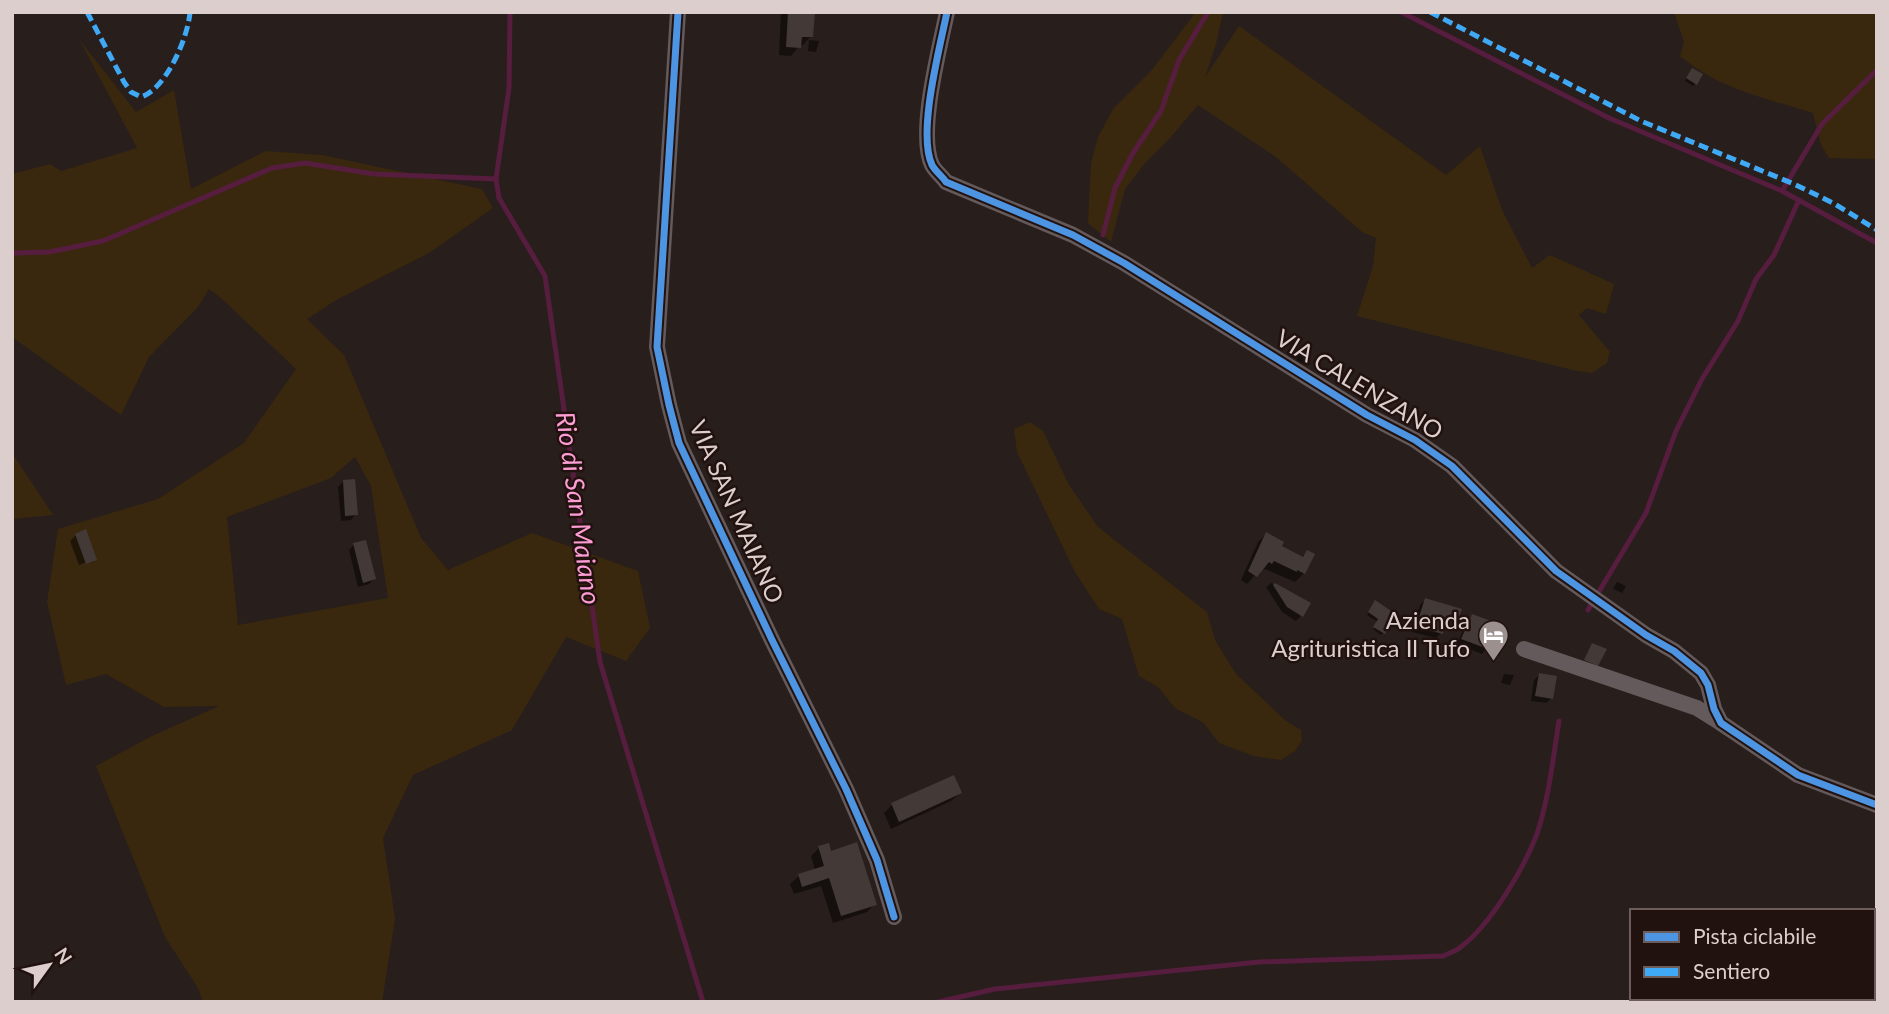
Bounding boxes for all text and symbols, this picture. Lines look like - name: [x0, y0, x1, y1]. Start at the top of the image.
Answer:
- street label: VIA CALENZANO: [1271, 322, 1448, 445]
- water label: Rio di San Maiano: [550, 409, 608, 606]
- street label: VIA SAN MAIANO: [684, 415, 791, 607]
- place label: Azienda Agrituristica Il Tufo: [1271, 605, 1470, 662]
- hotel icon: Azienda Agrituristica Il Tufo: [1476, 618, 1510, 662]
- legend: [1630, 909, 1875, 1000]
- text: Pista ciclabile: [1693, 923, 1816, 948]
- north arrow: [14, 930, 84, 1000]
- text: N: [50, 943, 77, 968]
- text: Sentiero: [1693, 958, 1770, 983]

